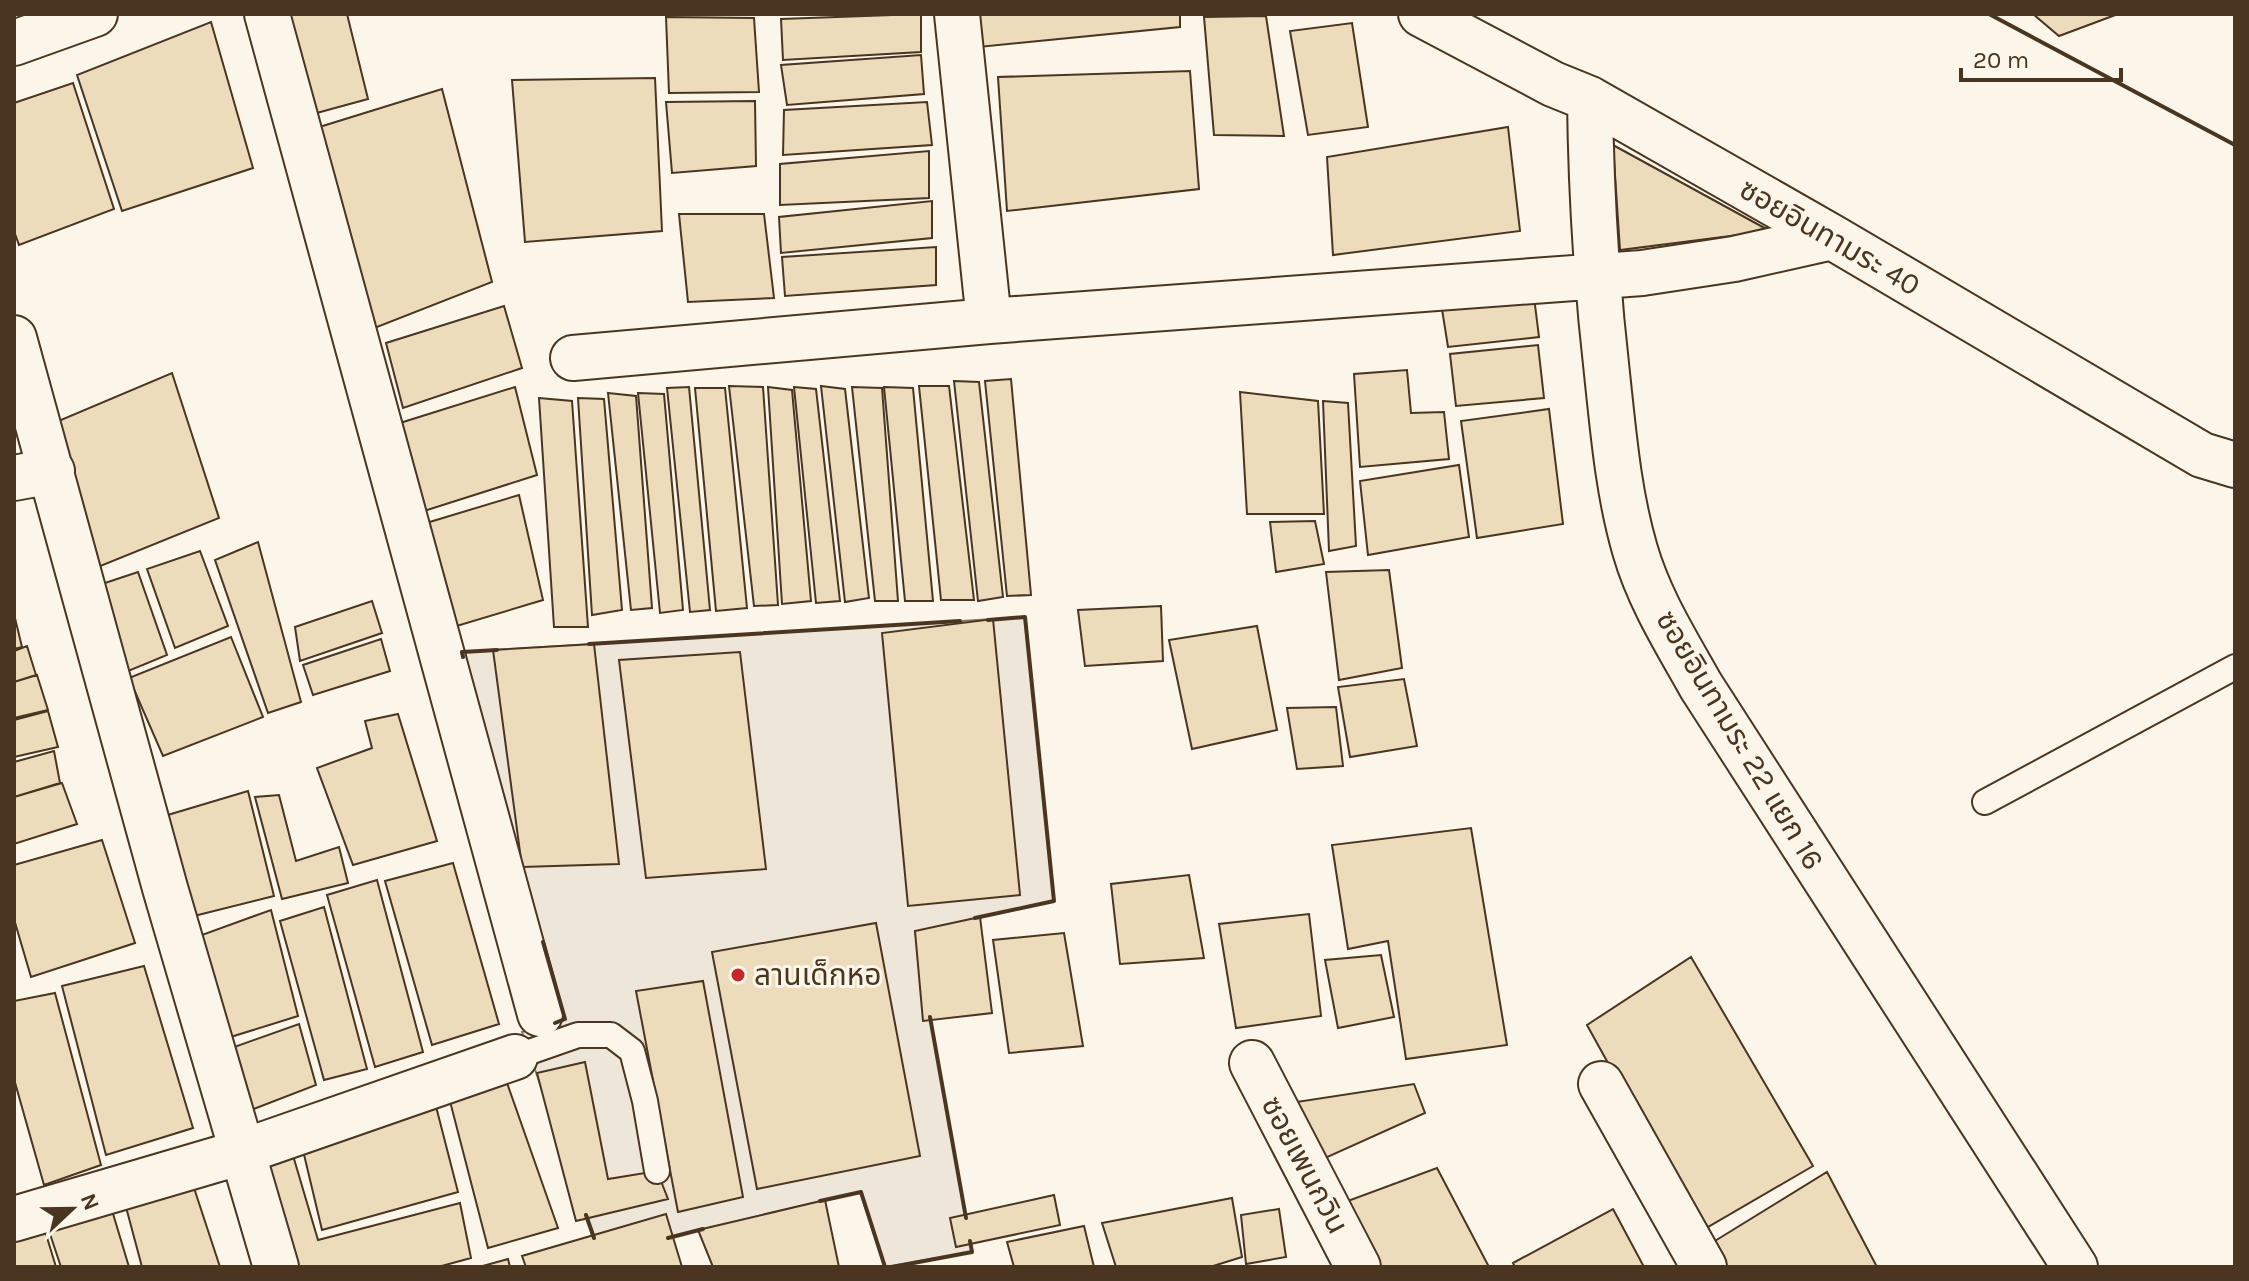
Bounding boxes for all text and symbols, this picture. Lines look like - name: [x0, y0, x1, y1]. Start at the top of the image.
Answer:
- scale bar: [1961, 32, 2121, 82]
- text: 20 m: [1973, 46, 2029, 74]
- street label: ซอยอินทามระ 40: [1733, 171, 1927, 303]
- street label: ซอยอินทามระ 22 แยก 16: [1648, 604, 1832, 876]
- place label: ลานเด็กหอ: [754, 957, 882, 993]
- marker: ลานเด็กหอ: [729, 966, 747, 984]
- street label: ซอยเพนกวิน: [1254, 1090, 1356, 1240]
- north arrow: [32, 1169, 112, 1249]
- text: N: [75, 1190, 105, 1214]

